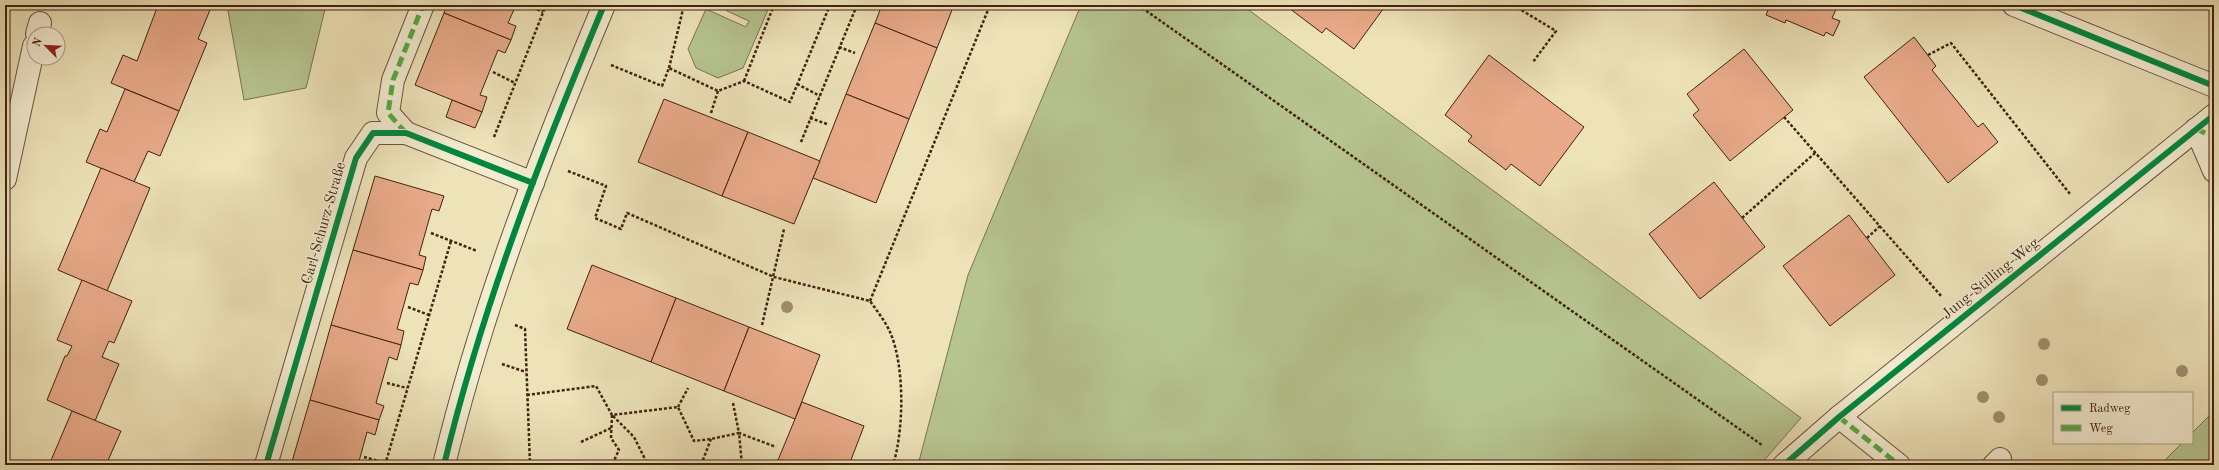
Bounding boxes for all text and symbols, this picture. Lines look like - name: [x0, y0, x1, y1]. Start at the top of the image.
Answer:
- north arrow: [26, 26, 66, 66]
- text: N: [32, 36, 45, 49]
- street label: Carl-Schurz-Straße: [300, 160, 349, 286]
- street label: Jung-Stilling-Weg: [1940, 236, 2042, 323]
- legend: [2053, 392, 2193, 444]
- text: Radweg: [2089, 403, 2131, 415]
- text: Weg: [2089, 423, 2113, 435]

